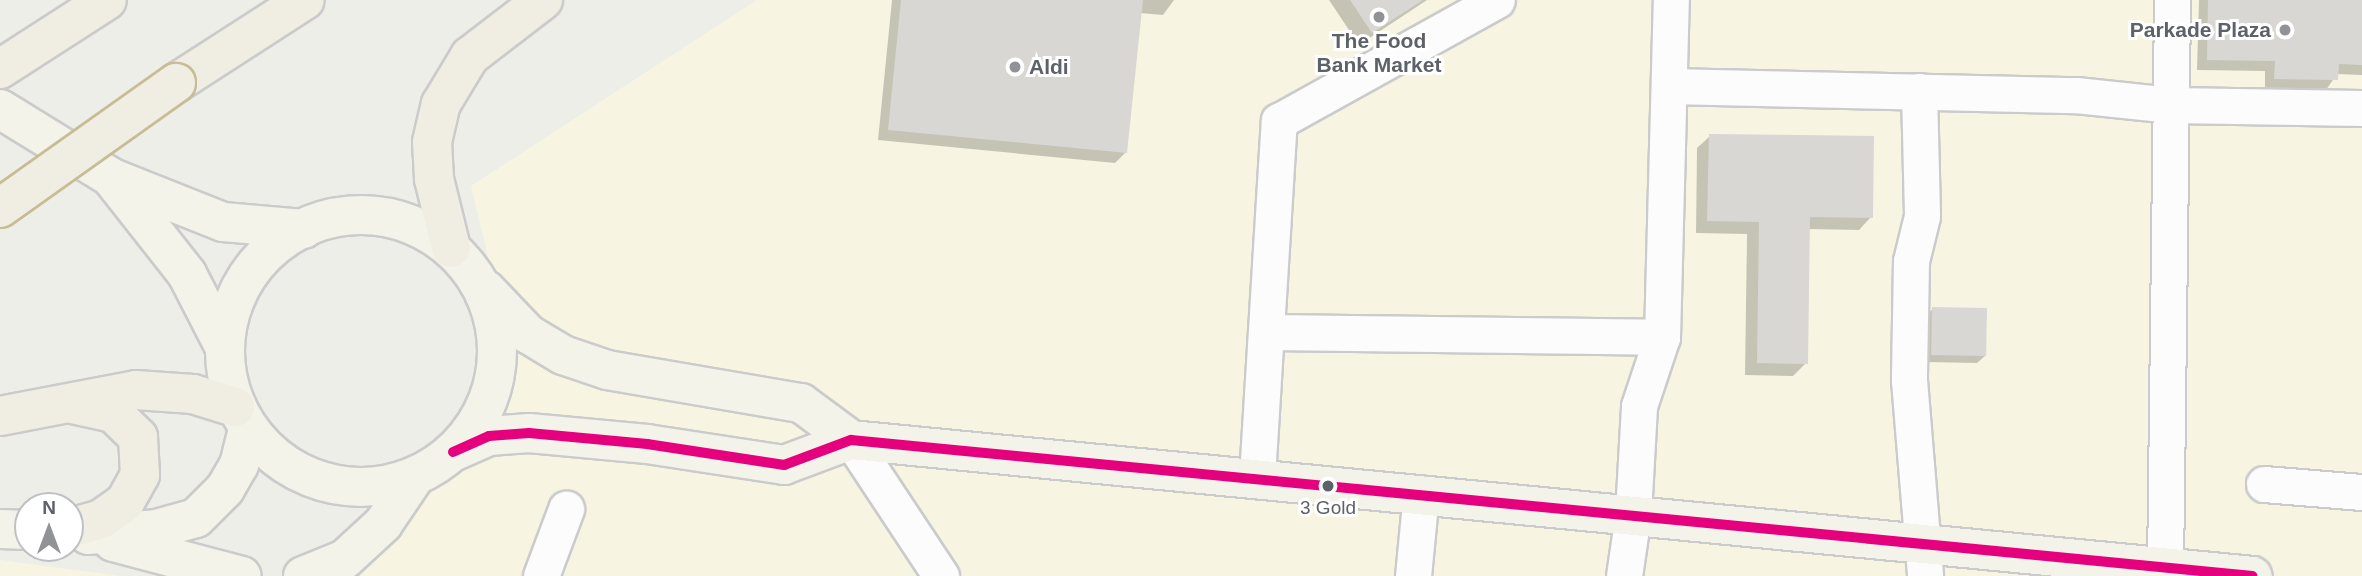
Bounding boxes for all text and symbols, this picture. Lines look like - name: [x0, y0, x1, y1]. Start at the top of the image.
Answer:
- marker: The Food Bank Market: [1371, 9, 1387, 25]
- place label: Parkade Plaza: [2130, 17, 2271, 43]
- marker: Parkade Plaza: [2277, 22, 2293, 38]
- place label: The Food Bank Market: [1317, 28, 1441, 78]
- place label: Aldi: [1029, 54, 1069, 80]
- marker: Aldi: [1007, 59, 1023, 75]
- marker: 3 Gold: [1321, 479, 1335, 493]
- north arrow: [14, 492, 84, 562]
- text: N: [42, 497, 56, 518]
- place label: 3 Gold: [1300, 497, 1356, 519]

